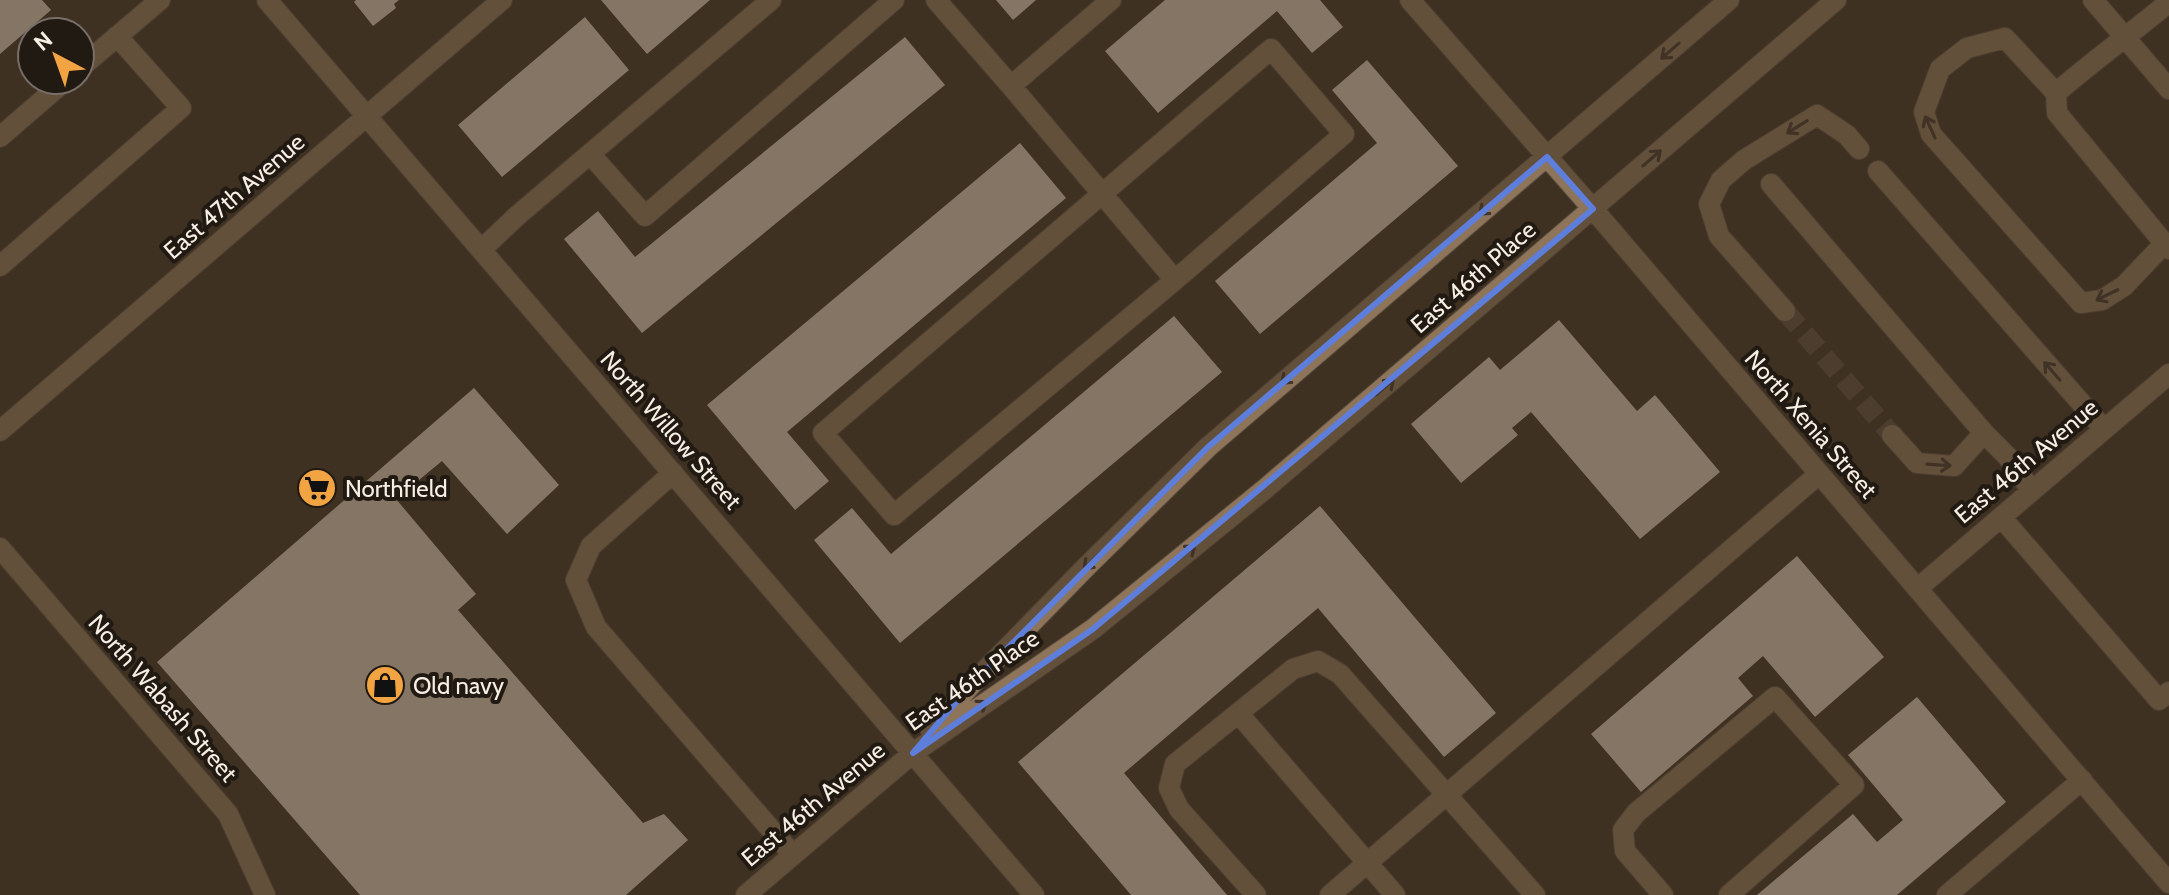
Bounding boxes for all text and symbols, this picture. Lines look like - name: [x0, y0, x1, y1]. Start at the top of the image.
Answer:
- north arrow: [16, 16, 96, 96]
- text: N: [28, 26, 58, 57]
- one-way arrow: [1660, 42, 1681, 60]
- one-way arrow: [1922, 116, 1937, 140]
- one-way arrow: [1786, 119, 1809, 135]
- street label: East 47th Avenue: [158, 127, 310, 265]
- one-way arrow: [1641, 150, 1662, 168]
- one-way arrow: [1478, 198, 1498, 216]
- street label: East 46th Place: [1405, 215, 1541, 339]
- one-way arrow: [2096, 288, 2119, 303]
- street label: North Xenia Street: [1739, 344, 1883, 504]
- street label: North Willow Street: [594, 345, 748, 515]
- one-way arrow: [2043, 362, 2061, 382]
- one-way arrow: [1281, 367, 1301, 385]
- one-way arrow: [1375, 378, 1395, 396]
- street label: East 46th Avenue: [1948, 393, 2104, 529]
- one-way arrow: [1925, 458, 1952, 473]
- supermarket icon: Northfield: [296, 467, 338, 509]
- place label: Northfield: [345, 474, 448, 503]
- one-way arrow: [1175, 545, 1196, 562]
- one-way arrow: [1083, 551, 1102, 570]
- street label: North Wabash Street: [83, 608, 243, 788]
- street label: East 46th Place: [900, 623, 1044, 737]
- shop icon: Old navy: [364, 664, 406, 706]
- place label: Old navy: [413, 671, 504, 700]
- one-way arrow: [966, 700, 988, 716]
- street label: East 46th Avenue: [735, 736, 891, 872]

